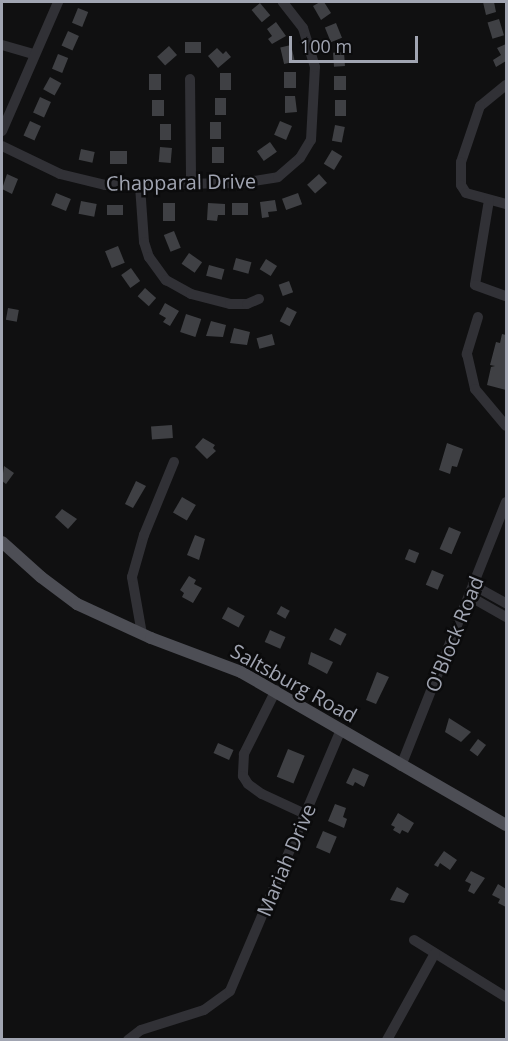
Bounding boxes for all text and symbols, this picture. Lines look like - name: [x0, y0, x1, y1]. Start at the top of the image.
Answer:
- scale bar: [292, 24, 421, 62]
- text: 100 m: [300, 34, 352, 58]
- street label: Chapparal Drive: [106, 169, 256, 195]
- street label: O'Block Road: [420, 573, 488, 695]
- street label: Saltsburg Road: [227, 639, 361, 727]
- street label: Mariah Drive: [252, 800, 320, 920]

